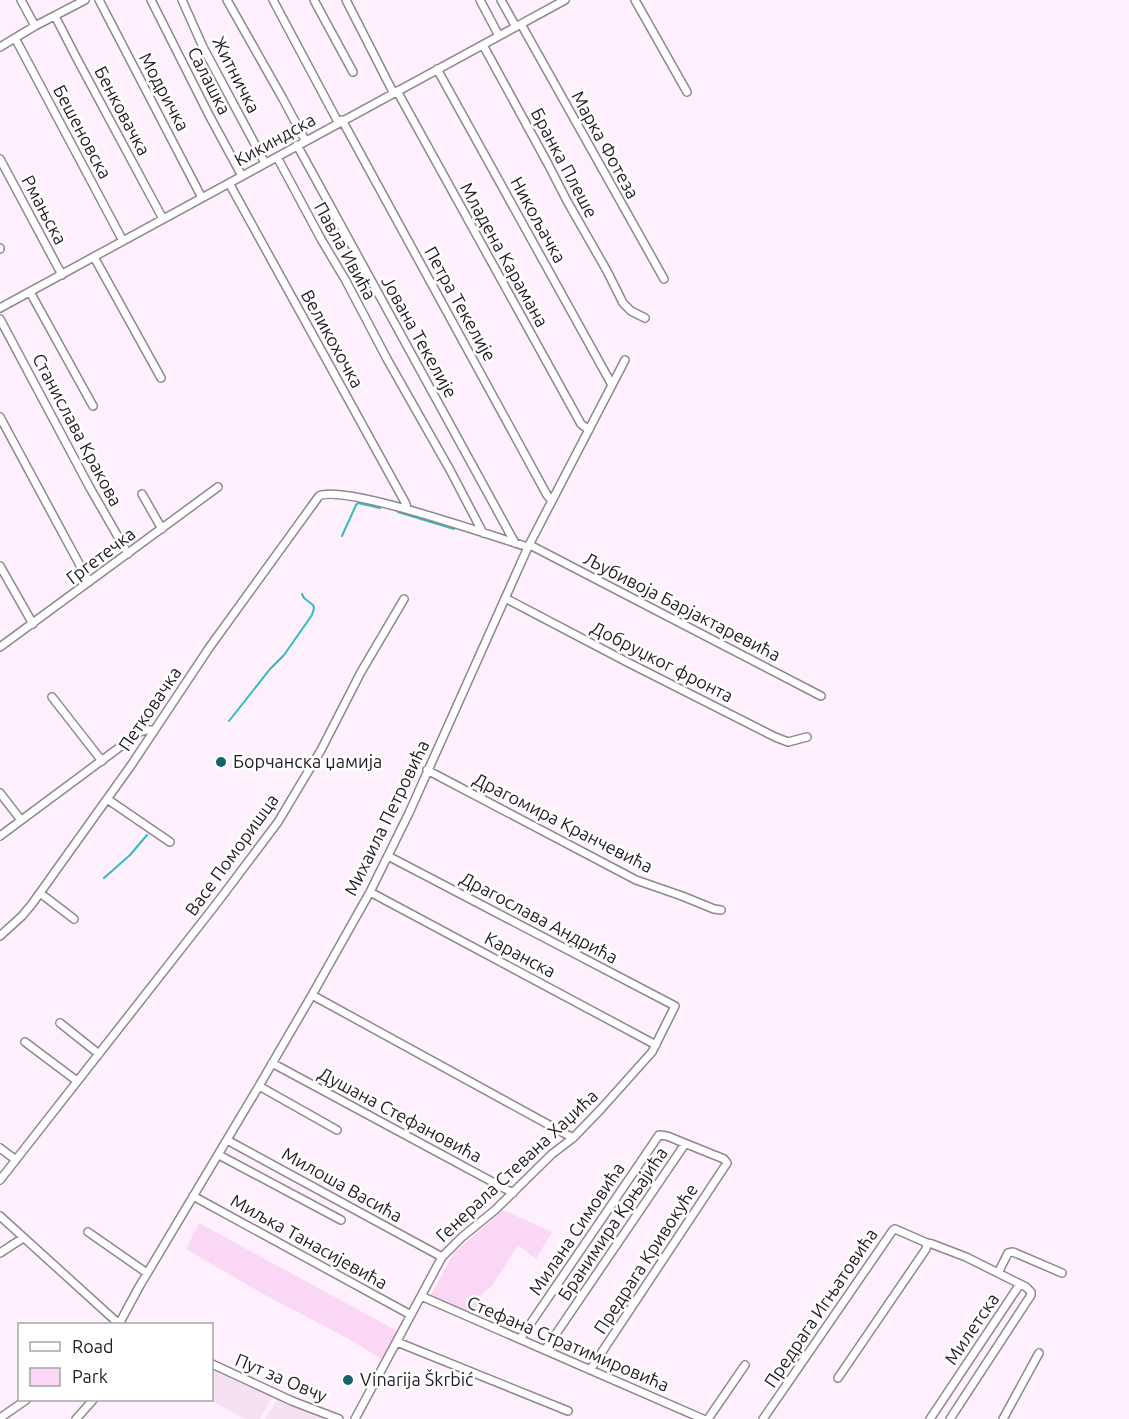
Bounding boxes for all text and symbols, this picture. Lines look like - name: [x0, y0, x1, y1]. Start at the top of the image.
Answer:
- street label: Житничка: [209, 33, 265, 116]
- street label: Салашка: [184, 43, 235, 118]
- street label: Модричка: [136, 49, 194, 134]
- street label: Бенковачка: [91, 63, 155, 159]
- street label: Бешеновска: [50, 81, 116, 182]
- street label: Марка Фотеза: [568, 87, 644, 202]
- street label: Бранка Плеше: [528, 104, 602, 221]
- street label: Кикиндска: [231, 109, 318, 170]
- street label: Рмањска: [18, 172, 71, 247]
- street label: Никољачка: [507, 173, 571, 266]
- street label: Младена Карамана: [457, 179, 553, 330]
- street label: Павла Ивића: [311, 198, 381, 303]
- street label: Петра Текелије: [421, 243, 501, 364]
- street label: Јована Текелије: [378, 272, 462, 401]
- street label: Великохочка: [298, 286, 368, 391]
- street label: Станислава Кракова: [29, 350, 127, 509]
- street label: Гргетечка: [62, 523, 139, 588]
- street label: Љубивоја Барјактаревића: [581, 548, 784, 665]
- street label: Добруџког фронта: [588, 617, 737, 706]
- street label: Петковачка: [114, 663, 185, 754]
- street label: Михаила Петровића: [340, 736, 433, 899]
- place label: Борчанска џамија: [233, 751, 382, 771]
- marker: Борчанска џамија: [214, 755, 228, 769]
- street label: Драгомира Кранчевића: [470, 768, 656, 876]
- street label: Васе Поморишца: [180, 790, 282, 919]
- street label: Драгослава Андрића: [457, 867, 622, 967]
- street label: Каранска: [482, 927, 559, 981]
- street label: Душана Стефановића: [315, 1063, 486, 1166]
- street label: Генерала Стевана Хаџића: [431, 1085, 601, 1245]
- street label: Милоша Васића: [279, 1143, 406, 1225]
- street label: Бранимира Крњајића: [553, 1143, 671, 1304]
- street label: Милана Симовића: [524, 1158, 628, 1298]
- street label: Предрага Кривокуће: [589, 1180, 701, 1337]
- street label: Миљка Танасијевића: [228, 1190, 391, 1293]
- street label: Предрага Игњатовића: [760, 1224, 881, 1391]
- street label: Милетска: [940, 1289, 1002, 1368]
- street label: Стефана Стратимировића: [464, 1291, 672, 1395]
- legend: [18, 1323, 213, 1401]
- text: Road: [72, 1336, 114, 1356]
- street label: Пут за Овчу: [233, 1349, 331, 1405]
- text: Park: [72, 1366, 108, 1386]
- place label: Vinarija Škrbić: [360, 1368, 473, 1389]
- marker: Vinarija Škrbić: [341, 1373, 355, 1387]

